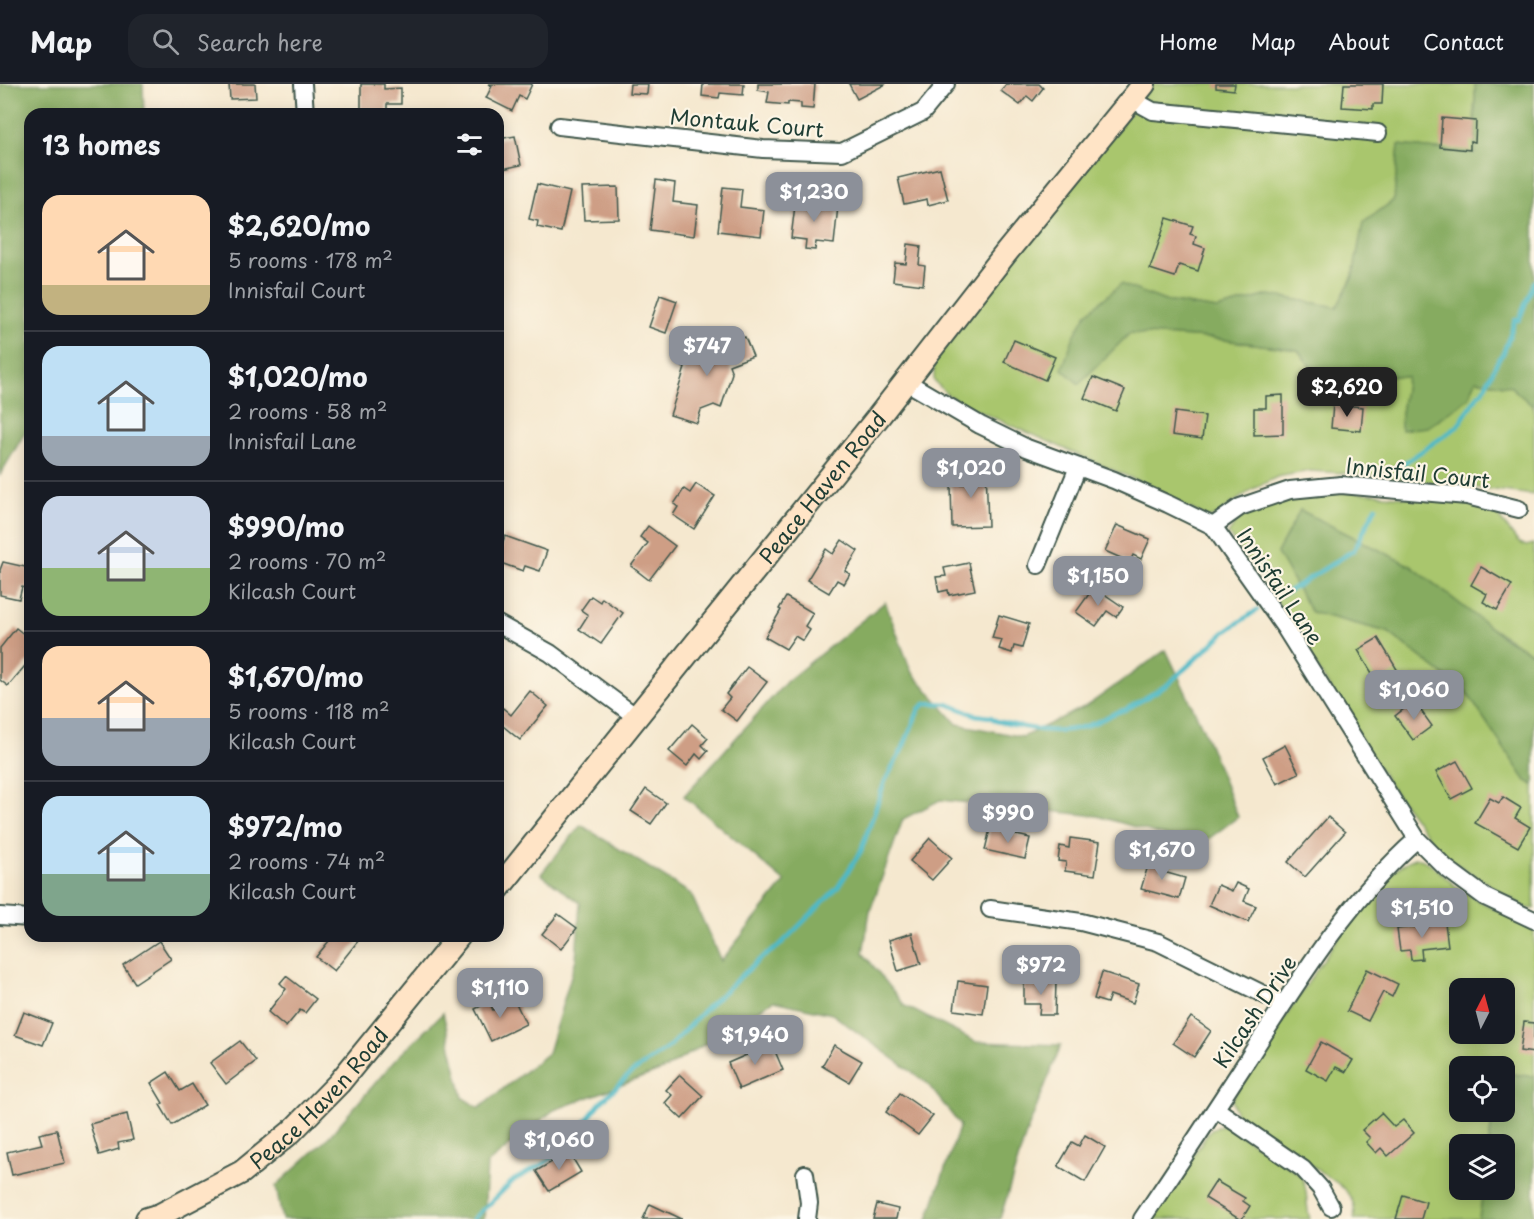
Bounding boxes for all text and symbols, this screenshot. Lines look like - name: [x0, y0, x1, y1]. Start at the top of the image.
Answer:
- search box: [128, 14, 548, 68]
- text: Map: [30, 20, 92, 63]
- icon: search: [149, 25, 182, 58]
- text: Search here: [197, 25, 323, 58]
- text: Home: [1159, 25, 1218, 57]
- text: Map: [1251, 25, 1296, 57]
- text: About: [1329, 25, 1390, 57]
- text: Contact: [1423, 25, 1504, 57]
- street label: Montauk Court: [669, 99, 825, 145]
- text: 13 homes: [42, 125, 160, 164]
- icon: filters: [453, 128, 486, 161]
- pin: $1,230: [765, 172, 863, 223]
- text: $1,230: [780, 176, 848, 206]
- text: $2,620/mo: [228, 206, 370, 245]
- icon: home: [90, 219, 162, 291]
- text: 5 rooms · 178 m²: [228, 245, 393, 275]
- text: Innisfail Court: [228, 275, 365, 305]
- pin: $747: [671, 326, 743, 377]
- text: $747: [683, 330, 731, 360]
- text: $1,020/mo: [228, 357, 367, 396]
- pin: $2,620: [1298, 367, 1396, 418]
- icon: home: [90, 370, 162, 442]
- text: $2,620: [1311, 371, 1383, 401]
- text: 2 rooms · 58 m²: [228, 396, 387, 426]
- street label: Peace Haven Road: [750, 404, 893, 570]
- text: Innisfail Lane: [228, 426, 357, 456]
- pin: $1,020: [922, 448, 1020, 499]
- street label: Innisfail Court: [1345, 449, 1491, 495]
- text: $1,020: [936, 452, 1006, 482]
- text: $990/mo: [228, 507, 344, 546]
- icon: home: [90, 520, 162, 592]
- street label: Innisfail Lane: [1230, 521, 1332, 651]
- text: 2 rooms · 70 m²: [228, 546, 386, 576]
- pin: $1,150: [1049, 556, 1147, 607]
- text: $1,150: [1067, 560, 1129, 590]
- text: Kilcash Court: [228, 576, 356, 606]
- text: $1,670/mo: [228, 657, 363, 696]
- icon: home: [90, 670, 162, 742]
- pin: $1,060: [1365, 670, 1463, 721]
- text: $1,060: [1379, 674, 1449, 704]
- text: 5 rooms · 118 m²: [228, 696, 390, 726]
- text: Kilcash Court: [228, 726, 356, 756]
- pin: $990: [972, 793, 1044, 844]
- text: $990: [982, 797, 1034, 827]
- text: $972/mo: [228, 807, 342, 846]
- icon: home: [90, 820, 162, 892]
- pin: $1,670: [1113, 830, 1211, 881]
- text: $1,670: [1129, 834, 1195, 864]
- text: 2 rooms · 74 m²: [228, 846, 385, 876]
- text: Kilcash Court: [228, 876, 356, 906]
- pin: $1,510: [1373, 888, 1471, 939]
- text: $1,510: [1391, 892, 1454, 922]
- pin: $972: [1005, 945, 1077, 996]
- street label: Kilcash Drive: [1204, 948, 1304, 1074]
- text: $972: [1016, 949, 1066, 979]
- pin: $1,110: [451, 968, 549, 1019]
- text: $1,110: [471, 972, 529, 1002]
- north arrow: [1449, 978, 1515, 1044]
- map controls: [1449, 978, 1515, 1200]
- pin: $1,940: [706, 1015, 804, 1066]
- text: $1,940: [721, 1019, 789, 1049]
- street label: Peace Haven Road: [242, 1020, 395, 1176]
- button: locate: [1449, 1056, 1515, 1122]
- pin: $1,060: [510, 1120, 608, 1171]
- text: $1,060: [524, 1124, 594, 1154]
- button: layers: [1449, 1134, 1515, 1200]

